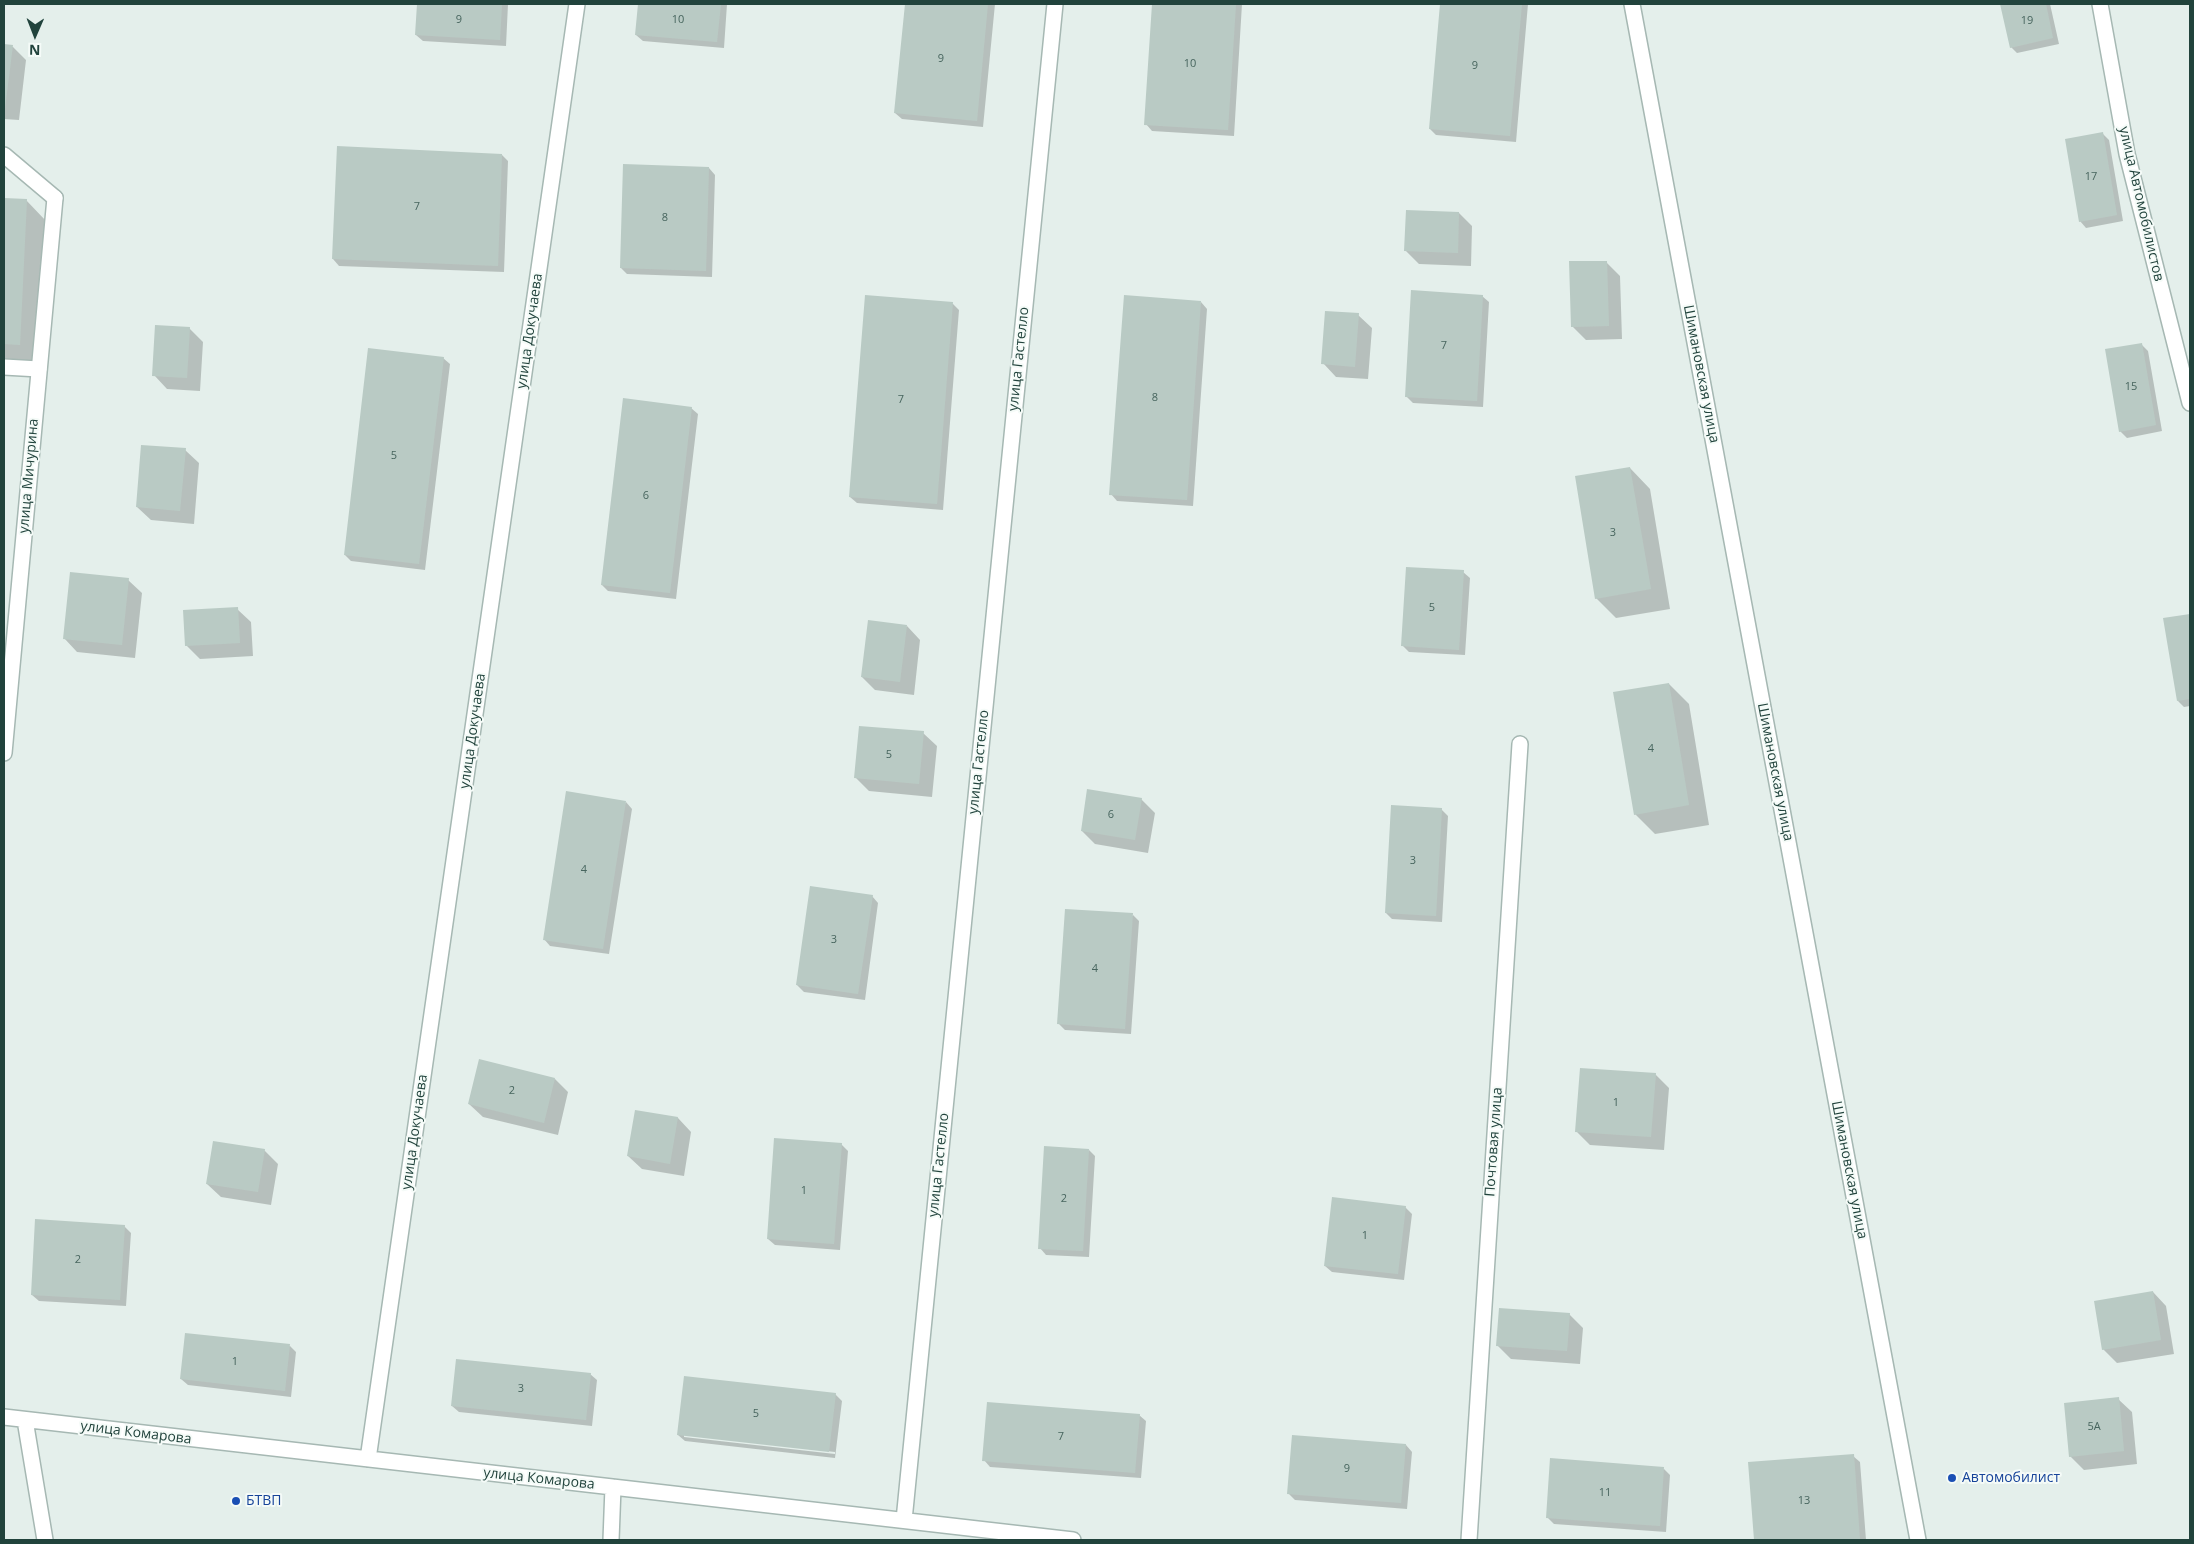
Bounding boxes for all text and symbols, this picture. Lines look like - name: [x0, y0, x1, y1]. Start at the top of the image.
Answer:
- north arrow: [10, 10, 60, 60]
- house number: 9: [456, 13, 462, 27]
- house number: 10: [672, 13, 684, 27]
- house number: 19: [2021, 14, 2033, 28]
- text: N: [29, 41, 41, 60]
- house number: 9: [938, 52, 944, 66]
- house number: 10: [1184, 57, 1196, 71]
- house number: 9: [1472, 59, 1478, 73]
- street label: улица Автомобилистов: [2115, 125, 2167, 283]
- house number: 17: [2085, 170, 2097, 184]
- house number: 7: [414, 200, 420, 214]
- house number: 8: [662, 211, 668, 225]
- street label: улица Докучаева: [514, 272, 546, 390]
- street label: Шимановская улица: [1679, 304, 1723, 444]
- street label: улица Гастелло: [1005, 306, 1033, 412]
- house number: 7: [1441, 339, 1447, 353]
- house number: 15: [2125, 380, 2137, 394]
- house number: 8: [1152, 391, 1158, 405]
- house number: 7: [898, 393, 904, 407]
- street label: улица Мичурина: [16, 418, 42, 534]
- house number: 5: [391, 449, 397, 463]
- house number: 6: [643, 489, 649, 503]
- house number: 3: [1610, 526, 1616, 540]
- house number: 5: [1429, 601, 1435, 615]
- street label: улица Докучаева: [457, 672, 489, 790]
- street label: Шимановская улица: [1753, 702, 1797, 842]
- street label: улица Гастелло: [965, 709, 993, 815]
- house number: 4: [1648, 742, 1654, 756]
- house number: 5: [886, 748, 892, 762]
- house number: 6: [1108, 808, 1114, 822]
- house number: 3: [1410, 854, 1416, 868]
- house number: 4: [581, 863, 587, 877]
- house number: 3: [831, 933, 837, 947]
- house number: 4: [1092, 962, 1098, 976]
- street label: улица Докучаева: [399, 1073, 431, 1191]
- house number: 2: [509, 1084, 515, 1098]
- street label: Почтовая улица: [1482, 1087, 1506, 1197]
- house number: 1: [1613, 1096, 1619, 1110]
- street label: Шимановская улица: [1827, 1100, 1871, 1240]
- street label: улица Гастелло: [925, 1112, 953, 1218]
- house number: 1: [801, 1184, 807, 1198]
- house number: 2: [1061, 1192, 1067, 1206]
- house number: 1: [1362, 1229, 1368, 1243]
- house number: 2: [75, 1253, 81, 1267]
- house number: 1: [232, 1355, 238, 1369]
- house number: 3: [518, 1382, 524, 1396]
- house number: 5: [753, 1407, 759, 1421]
- street label: улица Комарова: [79, 1418, 193, 1448]
- house number: 5А: [2087, 1420, 2101, 1434]
- house number: 7: [1058, 1430, 1064, 1444]
- house number: 9: [1344, 1462, 1350, 1476]
- street label: улица Комарова: [482, 1465, 596, 1493]
- place label: Автомобилист: [1962, 1470, 2060, 1486]
- marker: Автомобилист: [1946, 1472, 1958, 1484]
- house number: 11: [1599, 1486, 1611, 1500]
- place label: БТВП: [246, 1493, 282, 1509]
- house number: 13: [1798, 1494, 1810, 1508]
- marker: БТВП: [230, 1495, 242, 1507]

